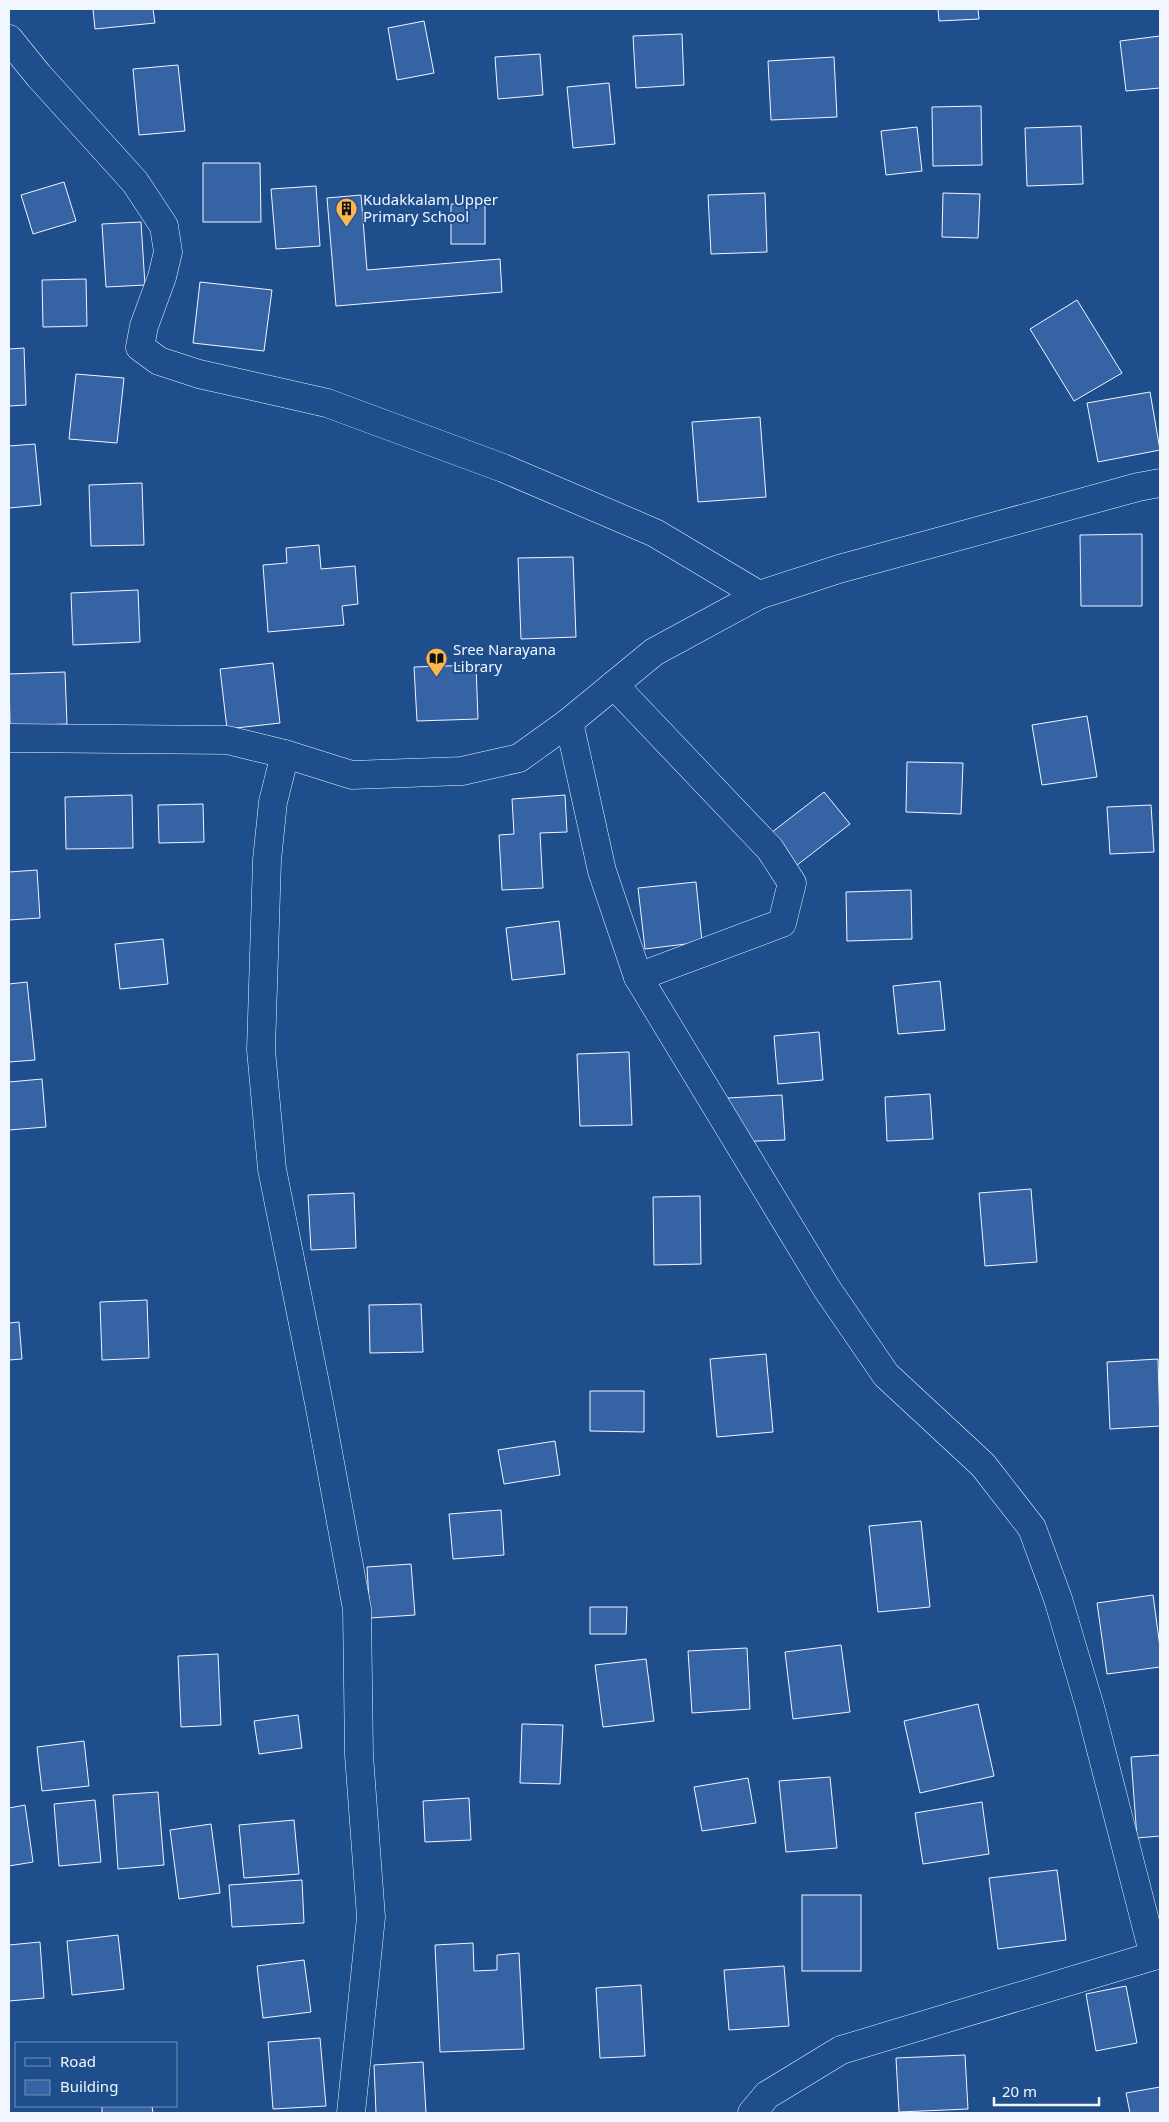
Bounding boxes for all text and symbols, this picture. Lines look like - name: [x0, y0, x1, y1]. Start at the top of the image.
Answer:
- place label: Kudakkalam Upper Primary School: [363, 189, 498, 226]
- building icon: Kudakkalam Upper Primary School: [335, 197, 359, 228]
- place label: Sree Narayana Library: [453, 639, 556, 676]
- library icon: Sree Narayana Library: [425, 647, 449, 678]
- legend: [15, 2042, 178, 2107]
- text: Road: [60, 2051, 96, 2071]
- scale bar: [994, 2074, 1099, 2106]
- text: Building: [60, 2076, 118, 2096]
- text: 20 m: [1002, 2081, 1037, 2101]

